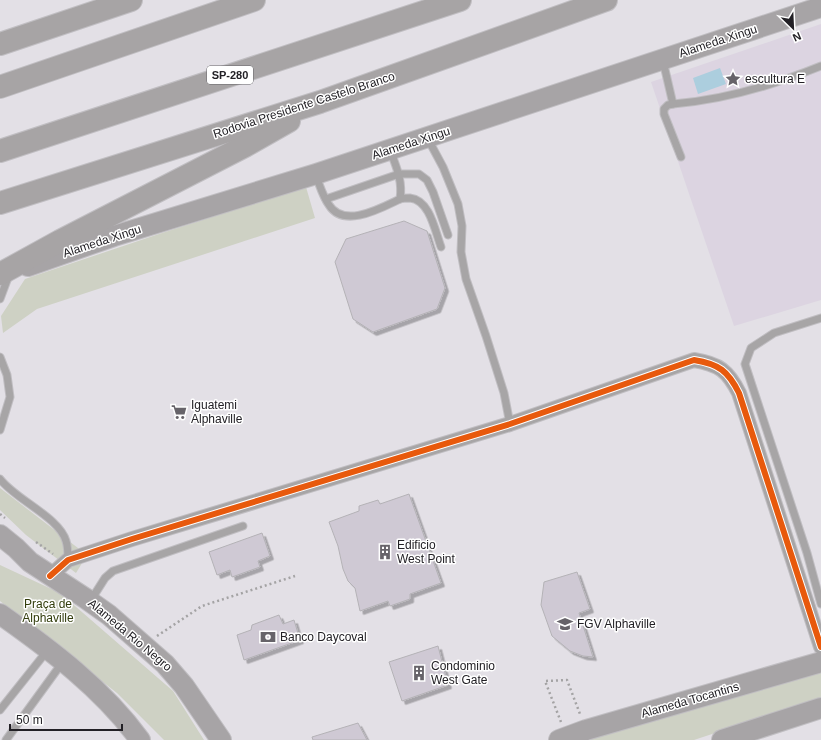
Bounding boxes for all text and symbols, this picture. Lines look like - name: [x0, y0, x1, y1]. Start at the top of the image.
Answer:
- north arrow: [773, 8, 813, 48]
- street label: Alameda Xingu: [677, 22, 759, 60]
- text: N: [791, 30, 803, 44]
- road number: SP-280: [207, 66, 253, 84]
- street label: Rodovia Presidente Castelo Branco: [211, 69, 397, 141]
- place icon: escultura E: [724, 70, 742, 88]
- place label: escultura E: [745, 72, 805, 86]
- street label: Alameda Xingu: [370, 124, 452, 162]
- street label: Alameda Xingu: [61, 222, 143, 260]
- place label: Iguatemi Alphaville: [191, 398, 243, 426]
- supermarket icon: Iguatemi Alphaville: [170, 403, 188, 421]
- place label: Edificio West Point: [397, 538, 455, 566]
- building icon: Edificio West Point: [376, 543, 394, 561]
- street label: Alameda Rio Negro: [85, 596, 175, 674]
- park label: Praça de Alphaville: [22, 597, 74, 625]
- school or university icon: FGV Alphaville: [556, 615, 574, 633]
- place label: FGV Alphaville: [577, 617, 656, 631]
- bank icon: Banco Daycoval: [259, 628, 277, 646]
- place label: Banco Daycoval: [280, 630, 367, 644]
- place label: Condominio West Gate: [431, 659, 495, 687]
- building icon: Condominio West Gate: [410, 664, 428, 682]
- street label: Alameda Tocantins: [639, 679, 741, 721]
- scale bar: [10, 706, 122, 732]
- text: 50 m: [16, 713, 43, 727]

